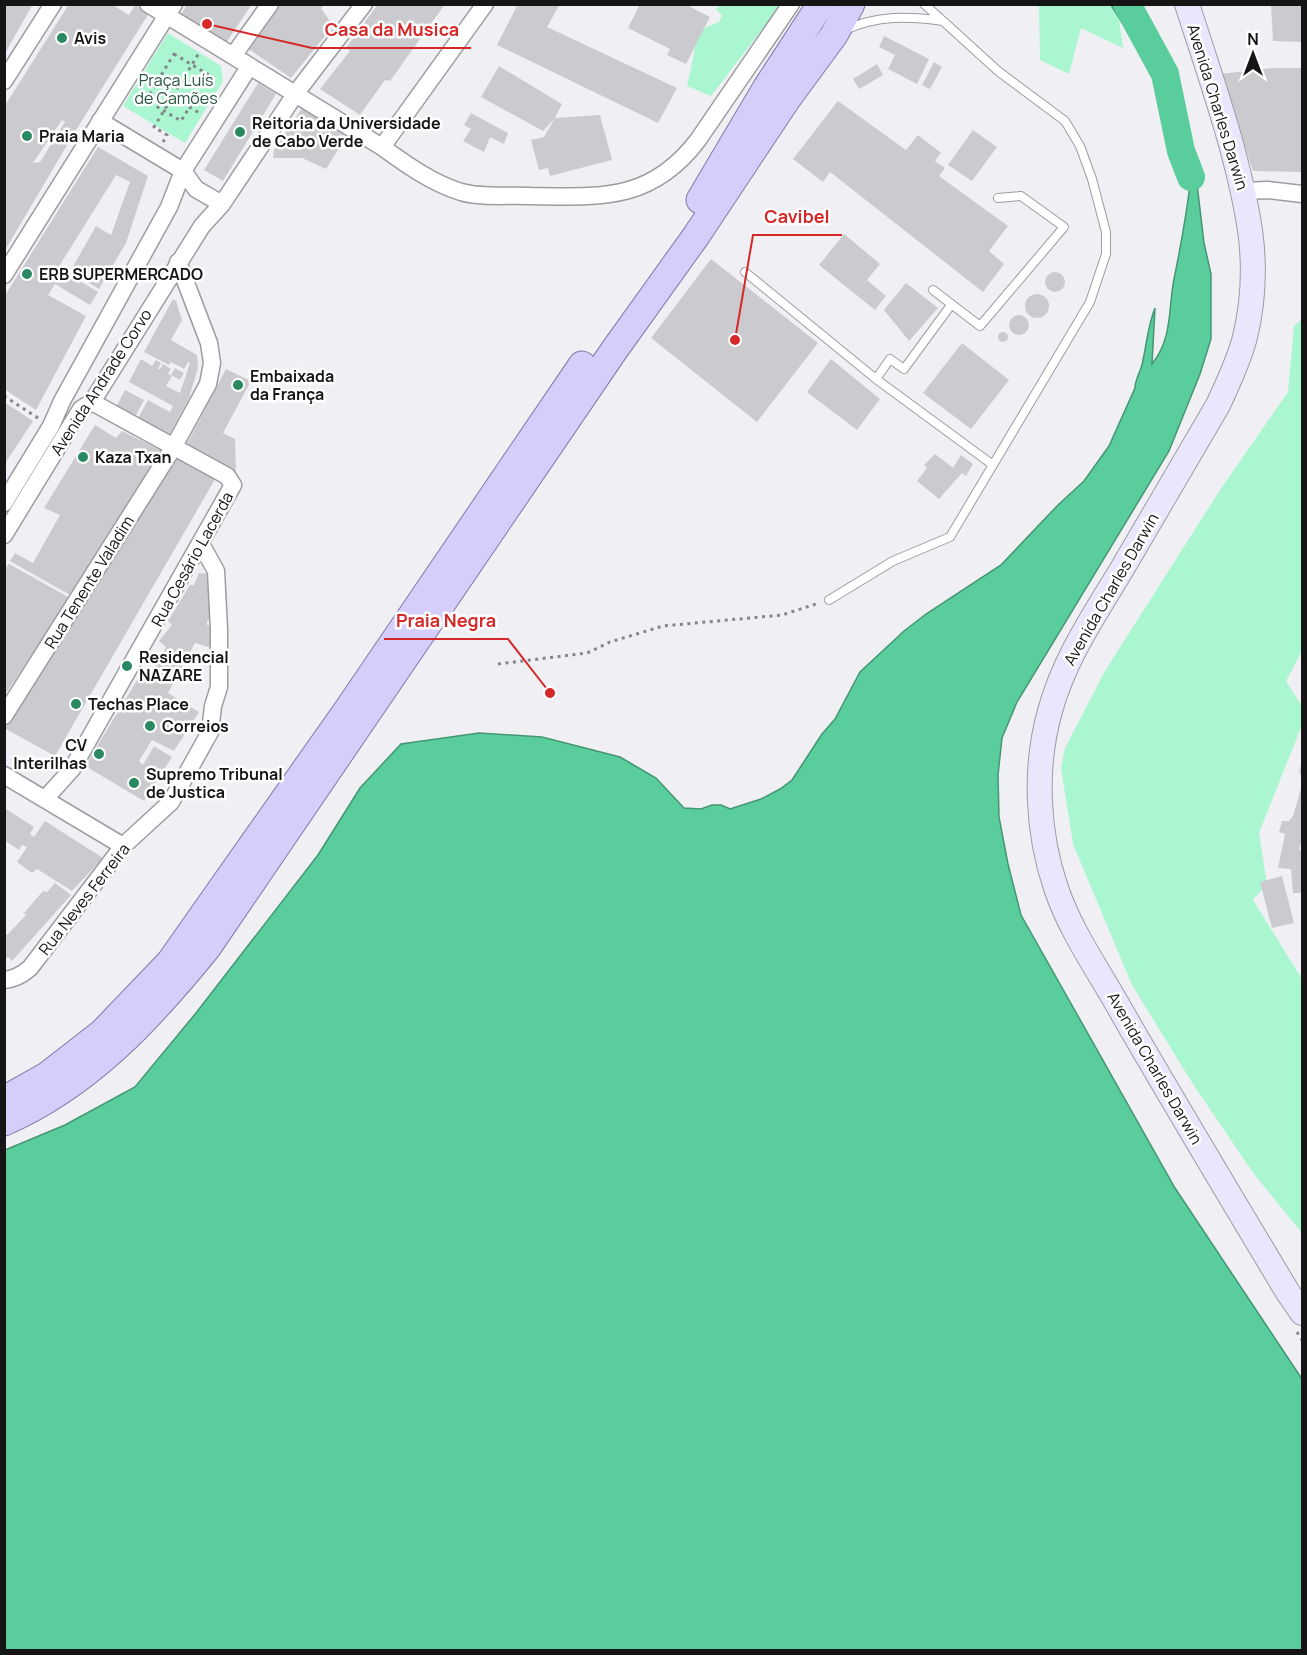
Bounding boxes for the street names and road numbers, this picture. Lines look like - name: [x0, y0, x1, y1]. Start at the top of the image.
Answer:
- street label: Avenida Charles Darwin: [1182, 21, 1254, 193]
- street label: Avenida Andrade Corvo: [45, 304, 157, 460]
- street label: Rua Cesário Lacerda: [146, 488, 238, 630]
- street label: Avenida Charles Darwin: [1058, 509, 1164, 669]
- street label: Rua Tenente Valadim: [39, 511, 139, 653]
- street label: Rua Neves Ferreira: [33, 838, 135, 960]
- street label: Avenida Charles Darwin: [1102, 988, 1208, 1148]

